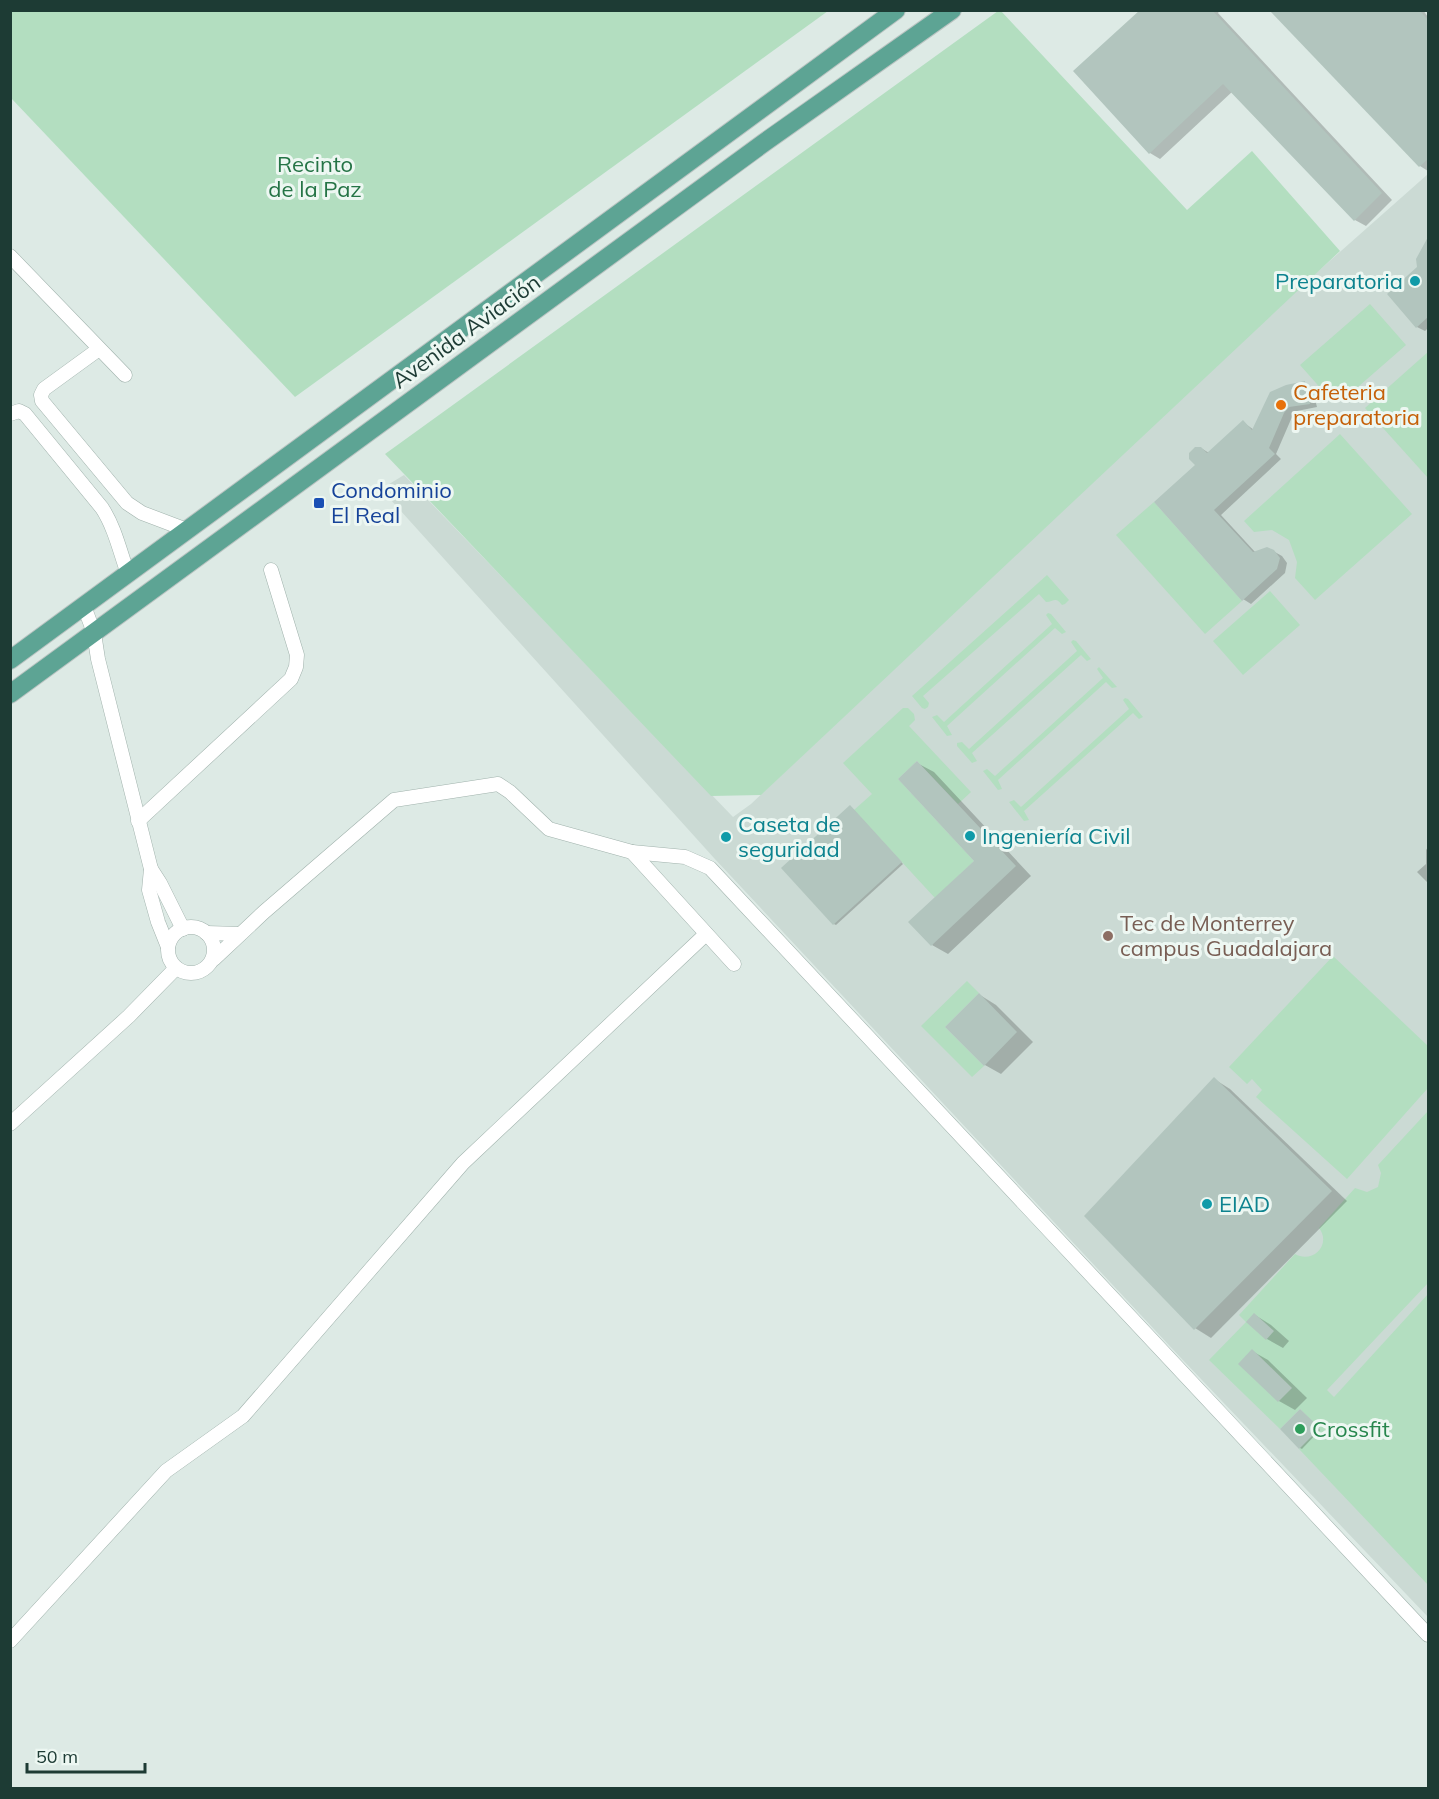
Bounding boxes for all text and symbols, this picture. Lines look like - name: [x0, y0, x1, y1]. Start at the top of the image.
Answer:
- park label: Recinto de la Paz: [268, 150, 362, 203]
- place label: Preparatoria: [1275, 267, 1403, 295]
- street label: Avenida Aviación: [386, 268, 546, 394]
- marker: Preparatoria: [1408, 274, 1422, 288]
- place label: Cafeteria preparatoria: [1293, 378, 1420, 431]
- marker: Cafeteria preparatoria: [1274, 398, 1288, 412]
- place label: Condominio El Real: [331, 476, 452, 529]
- marker: Condominio El Real: [312, 496, 326, 510]
- place label: Caseta de seguridad: [738, 810, 841, 863]
- place label: Ingeniería Civil: [982, 822, 1131, 850]
- marker: Ingeniería Civil: [963, 829, 977, 843]
- marker: Caseta de seguridad: [719, 830, 733, 844]
- place label: Tec de Monterrey campus Guadalajara: [1120, 909, 1332, 962]
- marker: Tec de Monterrey campus Guadalajara: [1101, 929, 1115, 943]
- place label: EIAD: [1219, 1190, 1270, 1218]
- marker: EIAD: [1200, 1197, 1214, 1211]
- place label: Crossfit: [1312, 1415, 1390, 1443]
- marker: Crossfit: [1293, 1422, 1307, 1436]
- scale bar: [27, 1736, 146, 1774]
- text: 50 m: [36, 1745, 78, 1768]

